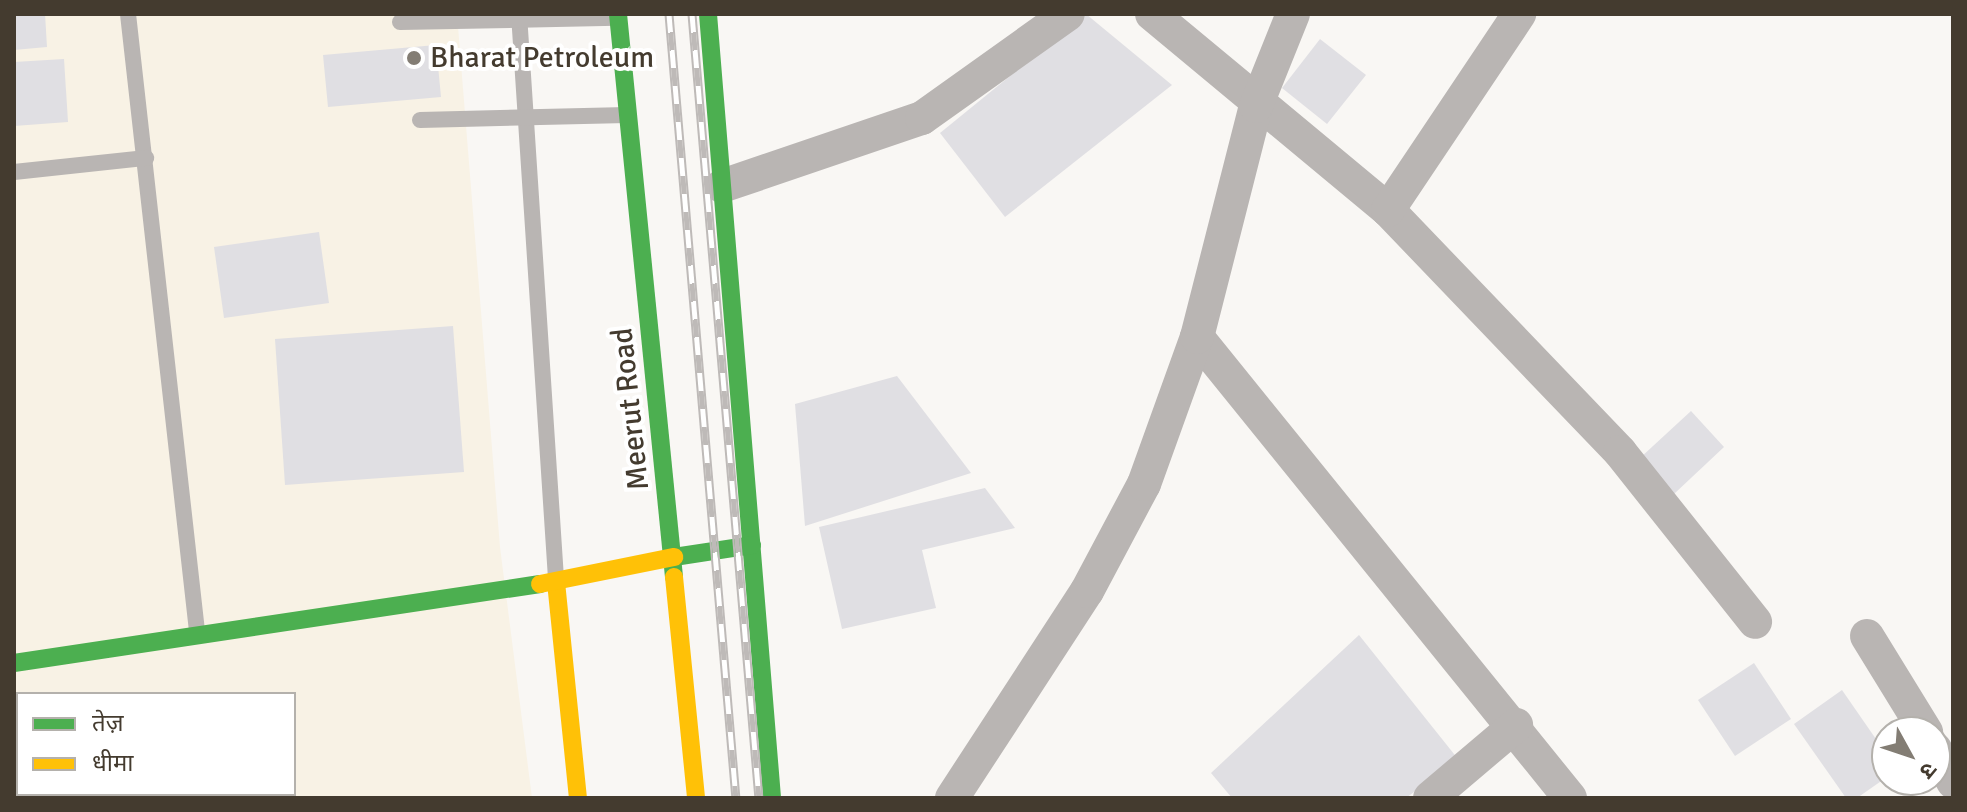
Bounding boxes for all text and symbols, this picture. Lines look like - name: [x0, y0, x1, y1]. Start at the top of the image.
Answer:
- place label: Bharat Petroleum: [430, 40, 654, 76]
- marker: Bharat Petroleum: [405, 49, 423, 67]
- street label: Meerut Road: [605, 326, 657, 492]
- legend: [16, 692, 296, 796]
- text: तेज़: [92, 708, 124, 738]
- north arrow: [1871, 716, 1951, 796]
- text: धीमा: [92, 748, 134, 778]
- text: उ: [1914, 757, 1943, 784]

